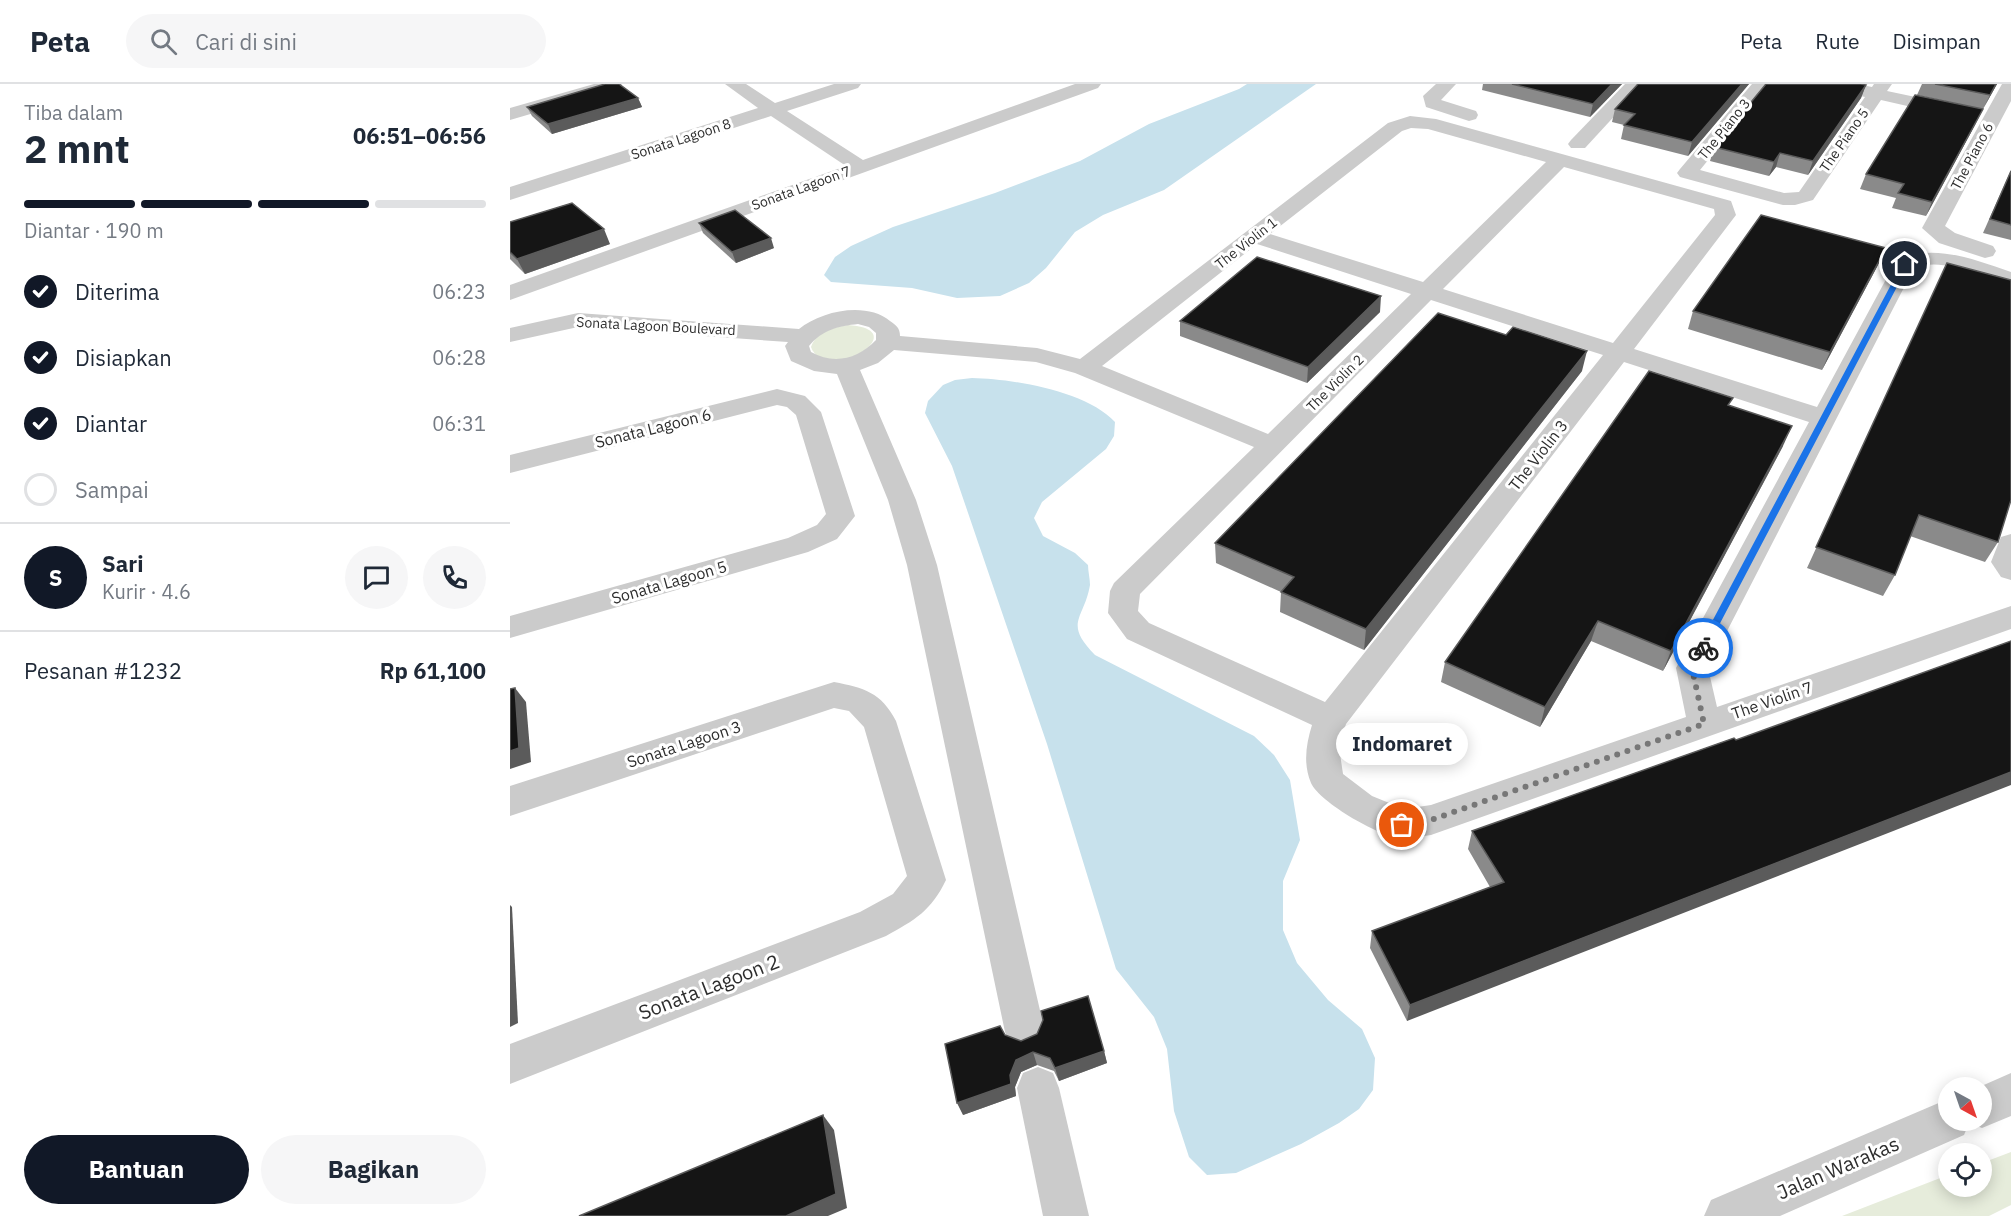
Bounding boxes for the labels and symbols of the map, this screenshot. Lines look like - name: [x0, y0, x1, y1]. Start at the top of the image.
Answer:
- street label: The Piano 3: [1694, 95, 1754, 163]
- street label: The Piano 5: [1815, 105, 1873, 175]
- street label: Sonata Lagoon 8: [629, 114, 733, 164]
- street label: The Piano 6: [1947, 119, 1997, 193]
- street label: Sonata Lagoon 7: [749, 162, 853, 214]
- street label: The Violin 1: [1211, 213, 1281, 273]
- pin: [1879, 238, 1930, 289]
- street label: Sonata Lagoon Boulevard: [576, 313, 736, 339]
- street label: The Violin 2: [1303, 351, 1367, 415]
- street label: Sonata Lagoon 6: [593, 404, 713, 452]
- street label: The Violin 3: [1504, 416, 1572, 494]
- street label: Sonata Lagoon 5: [609, 556, 729, 608]
- courier: [1673, 618, 1733, 678]
- street label: The Violin 7: [1729, 677, 1815, 723]
- street label: Sonata Lagoon 3: [624, 716, 744, 772]
- callout: Indomaret: [1336, 723, 1468, 765]
- pin: [1376, 799, 1427, 850]
- street label: Sonata Lagoon 2: [634, 947, 783, 1026]
- north arrow: [1938, 1077, 1992, 1131]
- street label: Jalan Warakas: [1773, 1130, 1903, 1205]

